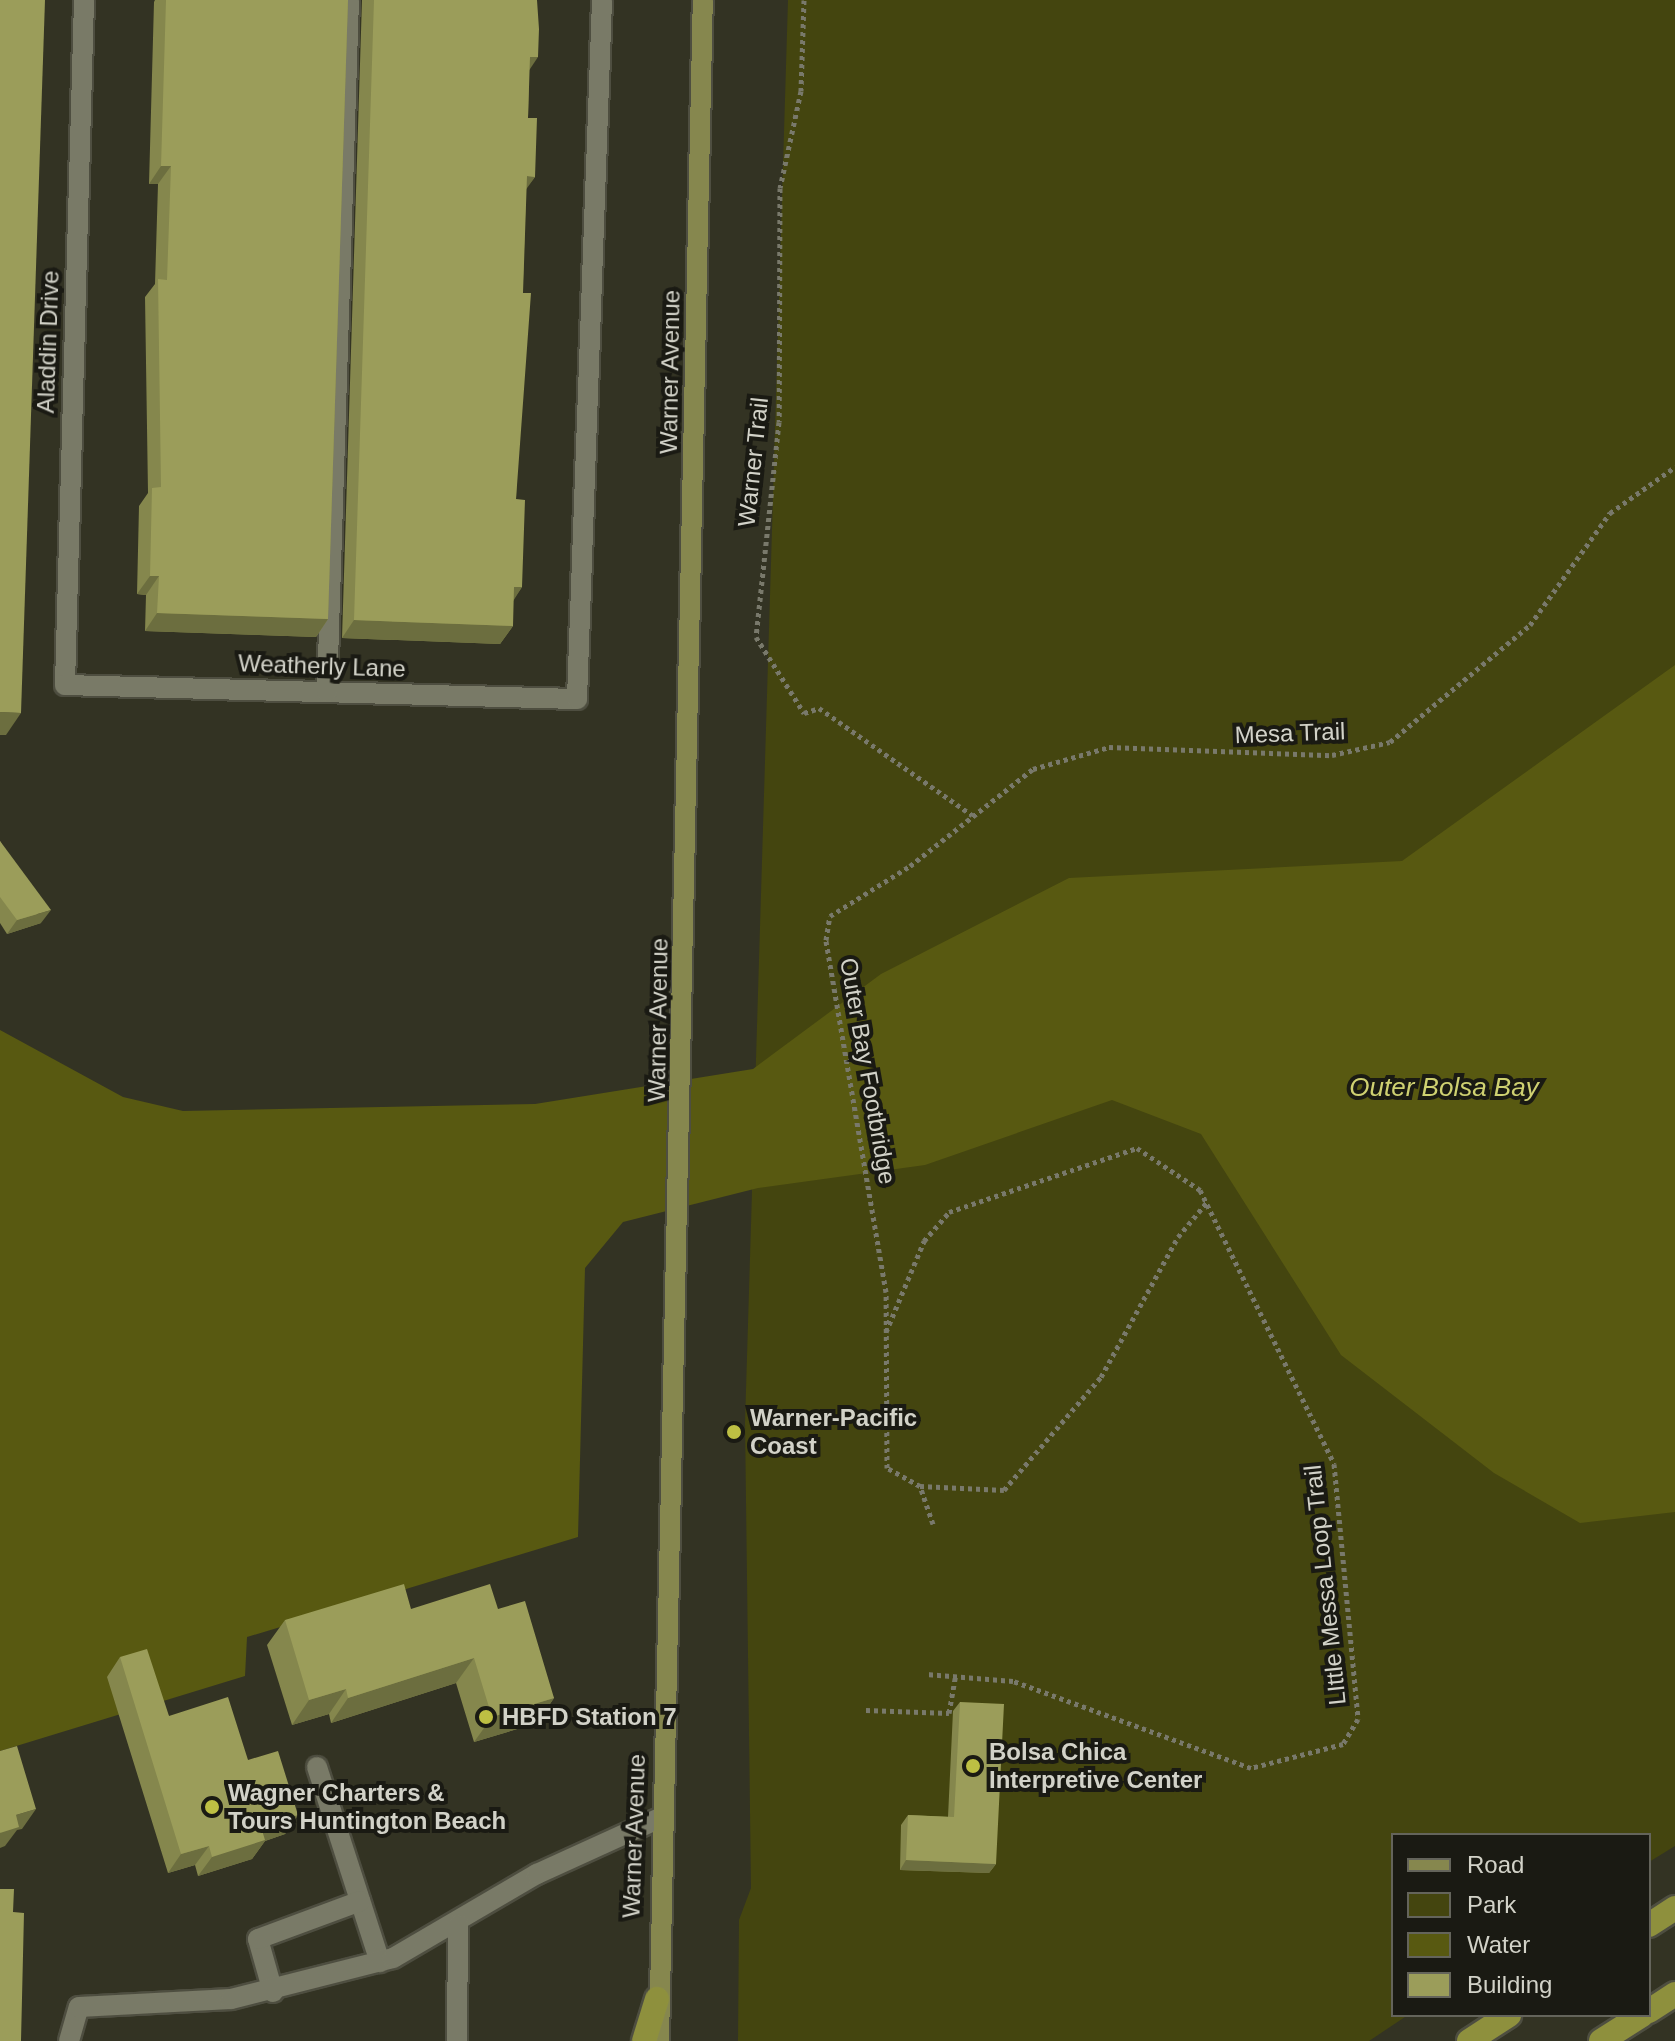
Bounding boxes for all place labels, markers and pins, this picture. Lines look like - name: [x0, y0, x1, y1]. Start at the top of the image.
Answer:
- place label: Warner-Pacific Coast: [750, 1404, 917, 1460]
- marker: Warner-Pacific Coast: [725, 1423, 743, 1441]
- place label: HBFD Station 7: [502, 1703, 677, 1731]
- marker: HBFD Station 7: [477, 1708, 495, 1726]
- place label: Bolsa Chica Interpretive Center: [989, 1738, 1202, 1794]
- marker: Bolsa Chica Interpretive Center: [964, 1757, 982, 1775]
- place label: Wagner Charters & Tours Huntington Beach: [228, 1779, 506, 1835]
- marker: Wagner Charters & Tours Huntington Beach: [203, 1798, 221, 1816]

